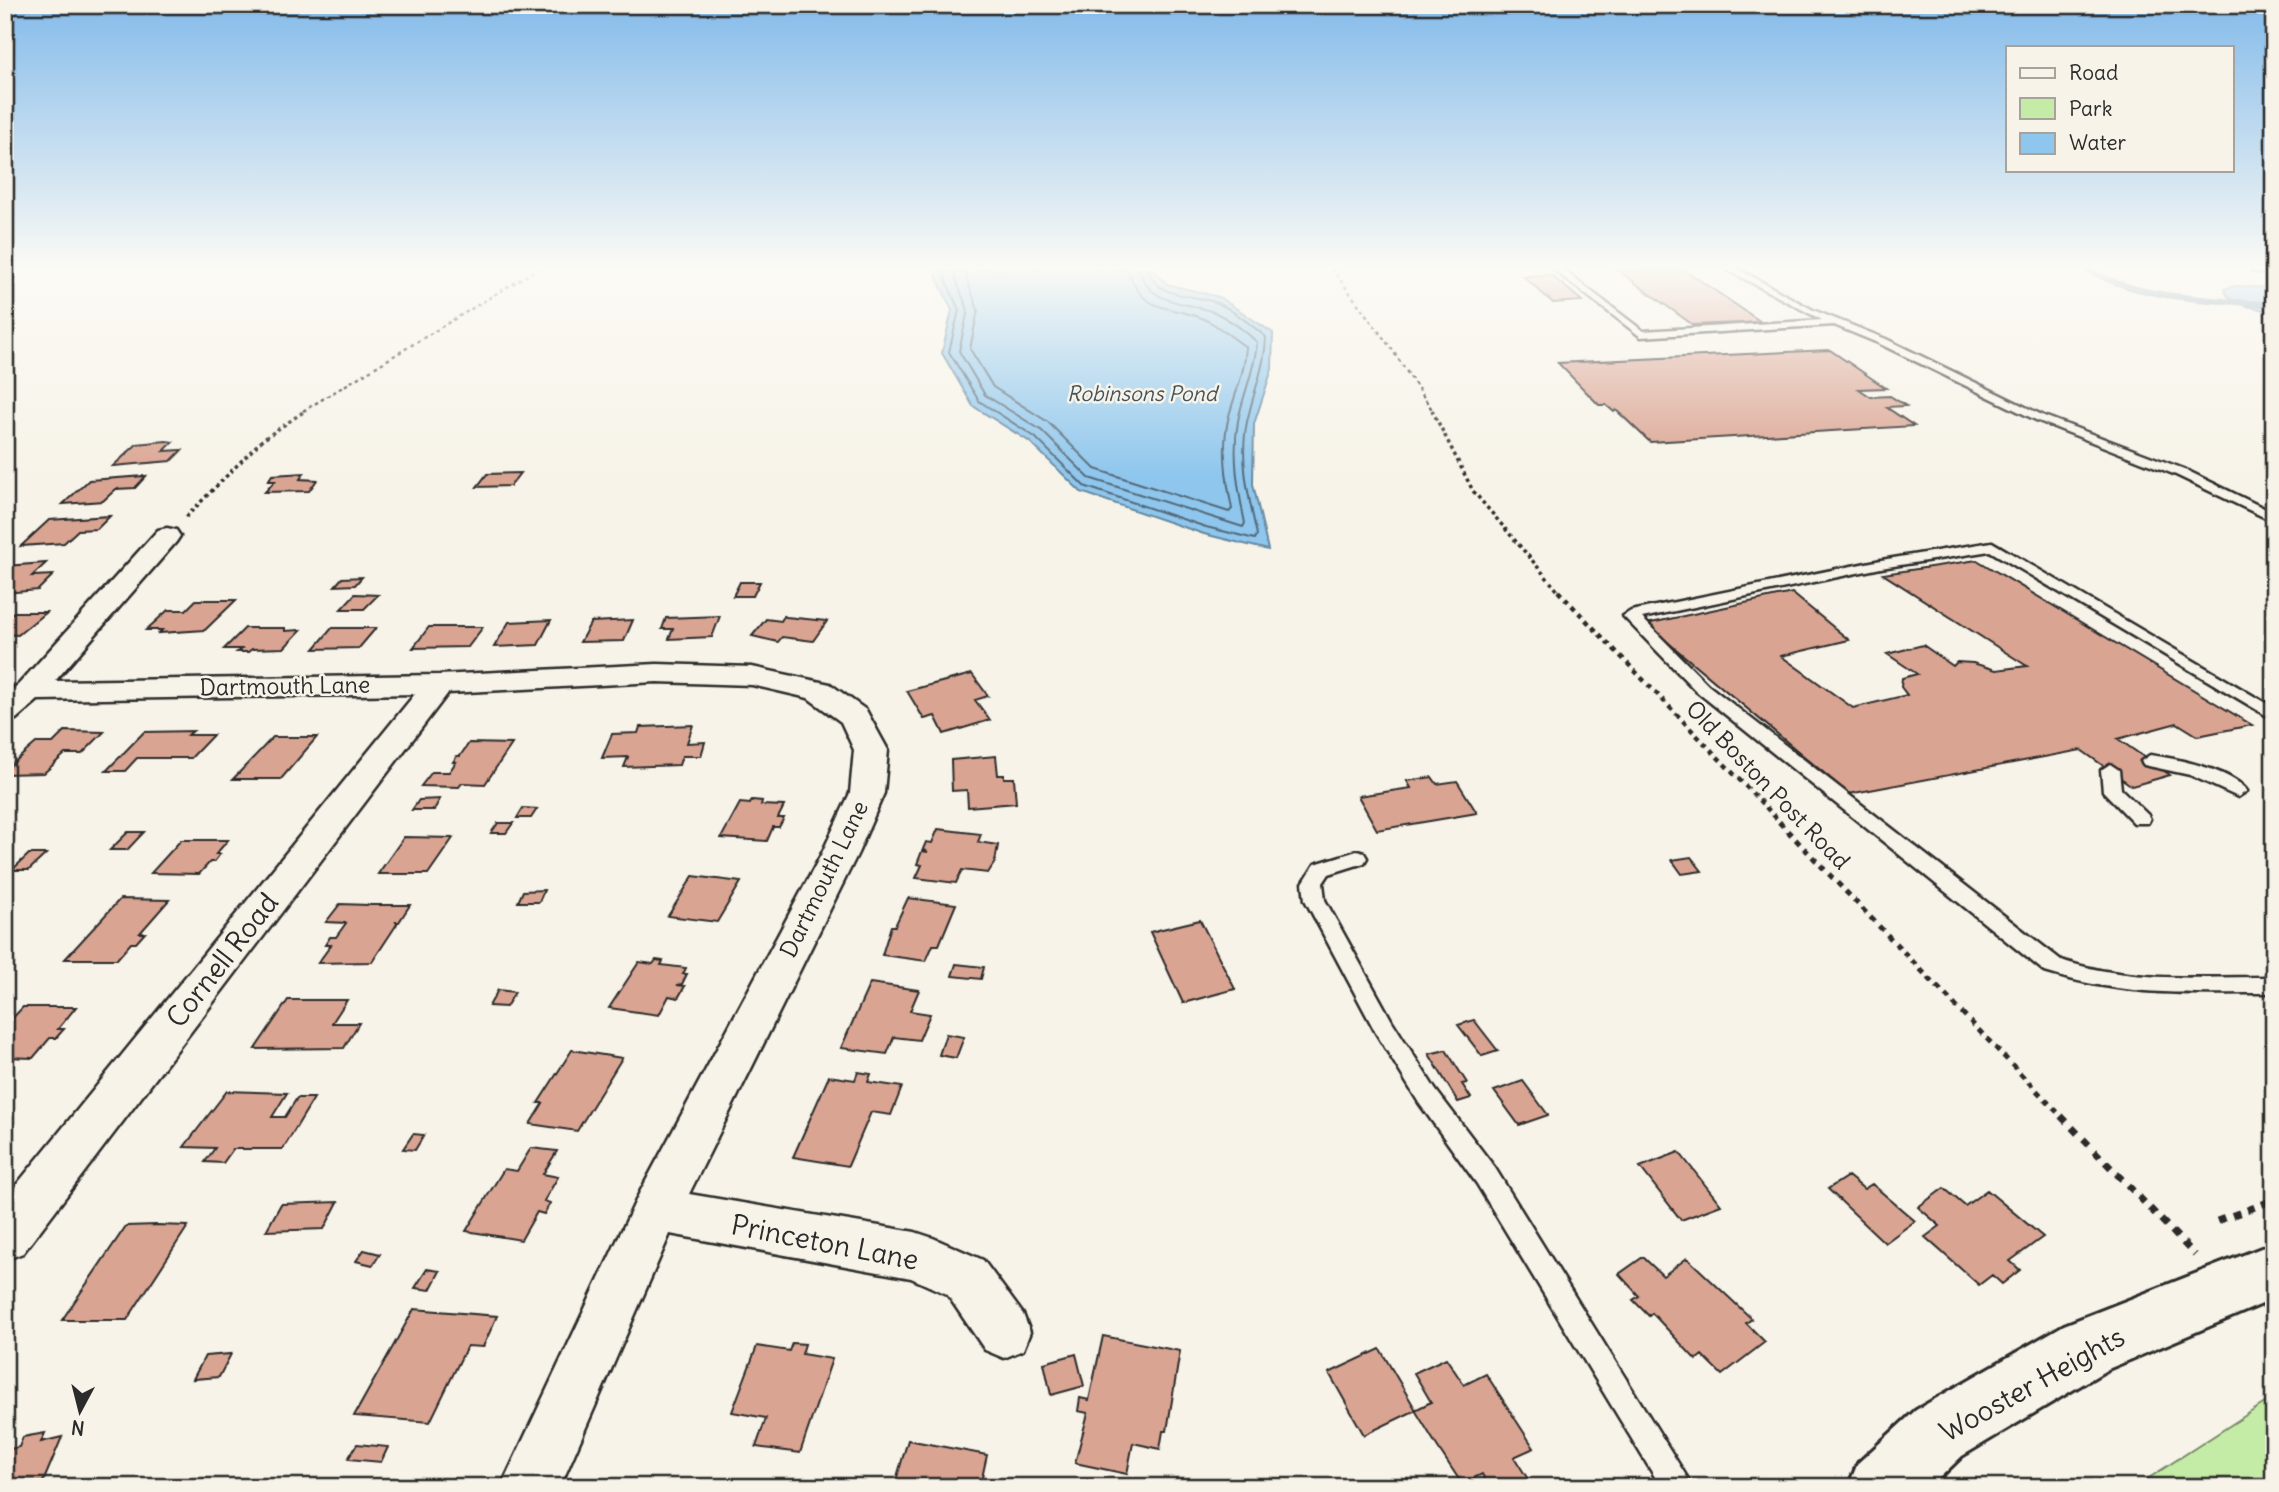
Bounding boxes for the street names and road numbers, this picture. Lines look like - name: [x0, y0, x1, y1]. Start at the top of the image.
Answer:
- street label: Dartmouth Lane: [199, 670, 371, 701]
- street label: Old Boston Post Road: [1680, 694, 1857, 875]
- street label: Dartmouth Lane: [773, 796, 874, 962]
- street label: Cornell Road: [158, 885, 286, 1035]
- street label: Princeton Lane: [728, 1206, 922, 1278]
- street label: Wooster Heights: [1933, 1318, 2131, 1450]

